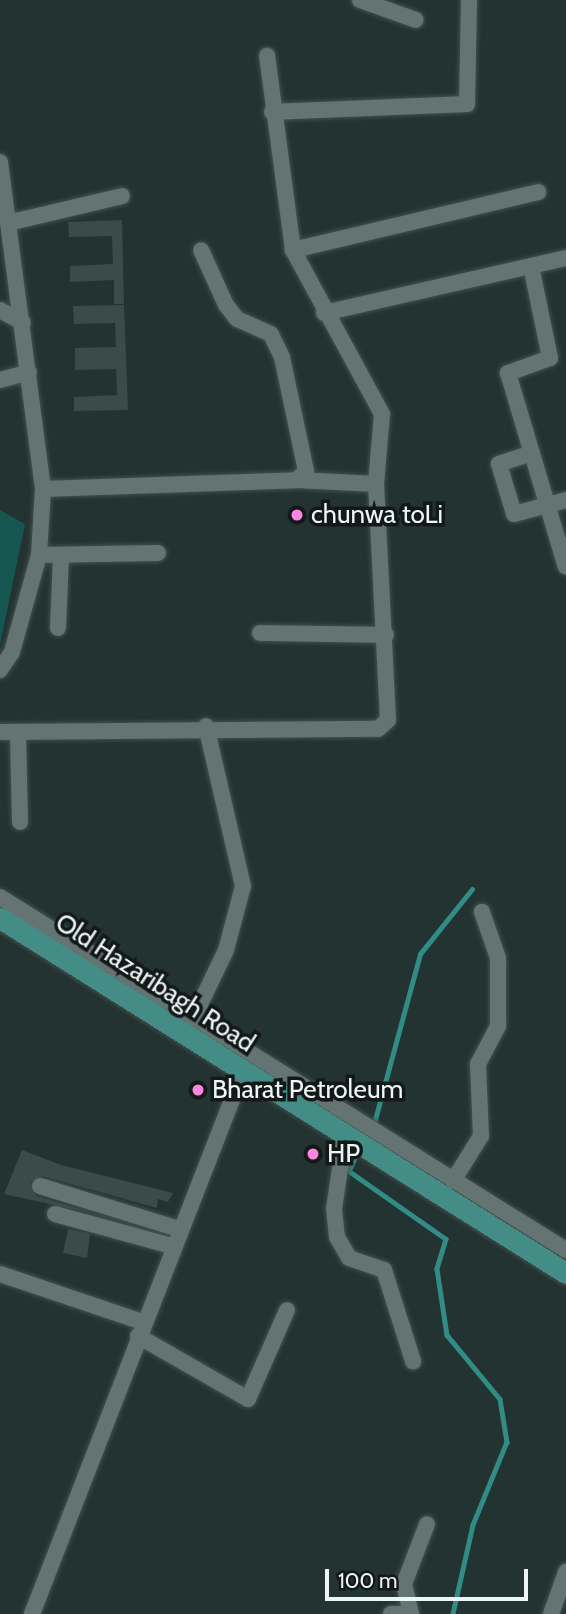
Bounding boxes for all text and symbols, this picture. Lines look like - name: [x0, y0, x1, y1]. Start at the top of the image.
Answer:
- place label: chunwa toLi: [311, 499, 443, 531]
- marker: chunwa toLi: [289, 507, 305, 523]
- street label: Old Hazaribagh Road: [49, 907, 261, 1059]
- place label: Bharat Petroleum: [212, 1074, 403, 1106]
- marker: Bharat Petroleum: [190, 1082, 206, 1098]
- place label: HP: [327, 1138, 360, 1170]
- marker: HP: [305, 1146, 321, 1162]
- scale bar: [328, 1554, 531, 1598]
- text: 100 m: [338, 1568, 397, 1593]

